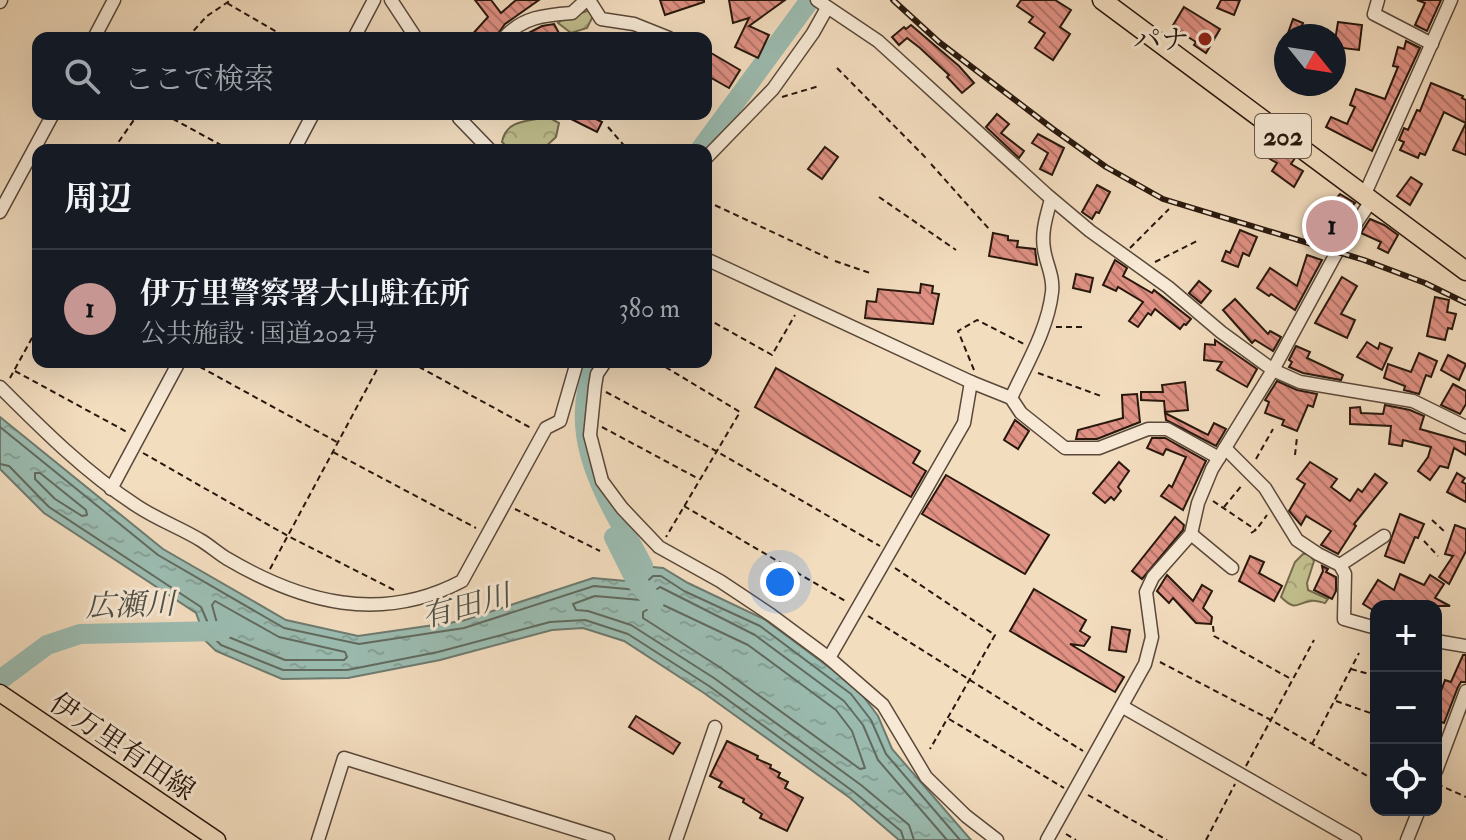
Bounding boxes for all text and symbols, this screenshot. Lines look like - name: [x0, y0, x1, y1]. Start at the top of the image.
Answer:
- place label: パナ: [1133, 23, 1189, 58]
- north arrow: [1274, 24, 1346, 96]
- marker: パナ: [1196, 30, 1214, 48]
- search box: [32, 32, 712, 120]
- icon: search: [60, 54, 104, 98]
- text: ここで検索: [124, 61, 274, 98]
- road number: 202: [1255, 114, 1311, 158]
- text: 周辺: [64, 178, 132, 221]
- pin: 1: [1306, 196, 1358, 256]
- text: 伊万里警察署大山駐在所: [140, 275, 470, 312]
- text: 1: [85, 293, 95, 325]
- text: 380 m: [619, 293, 680, 325]
- text: 公共施設 · 国道202号: [140, 318, 378, 350]
- your location: [760, 562, 800, 602]
- water label: 有田川: [418, 576, 517, 636]
- water label: 広瀬川: [84, 585, 179, 626]
- map controls: [1370, 600, 1442, 816]
- button: +: [1370, 600, 1442, 672]
- button: −: [1370, 672, 1442, 744]
- street label: 伊万里有田線: [43, 686, 202, 809]
- button: locate: [1370, 744, 1442, 816]

